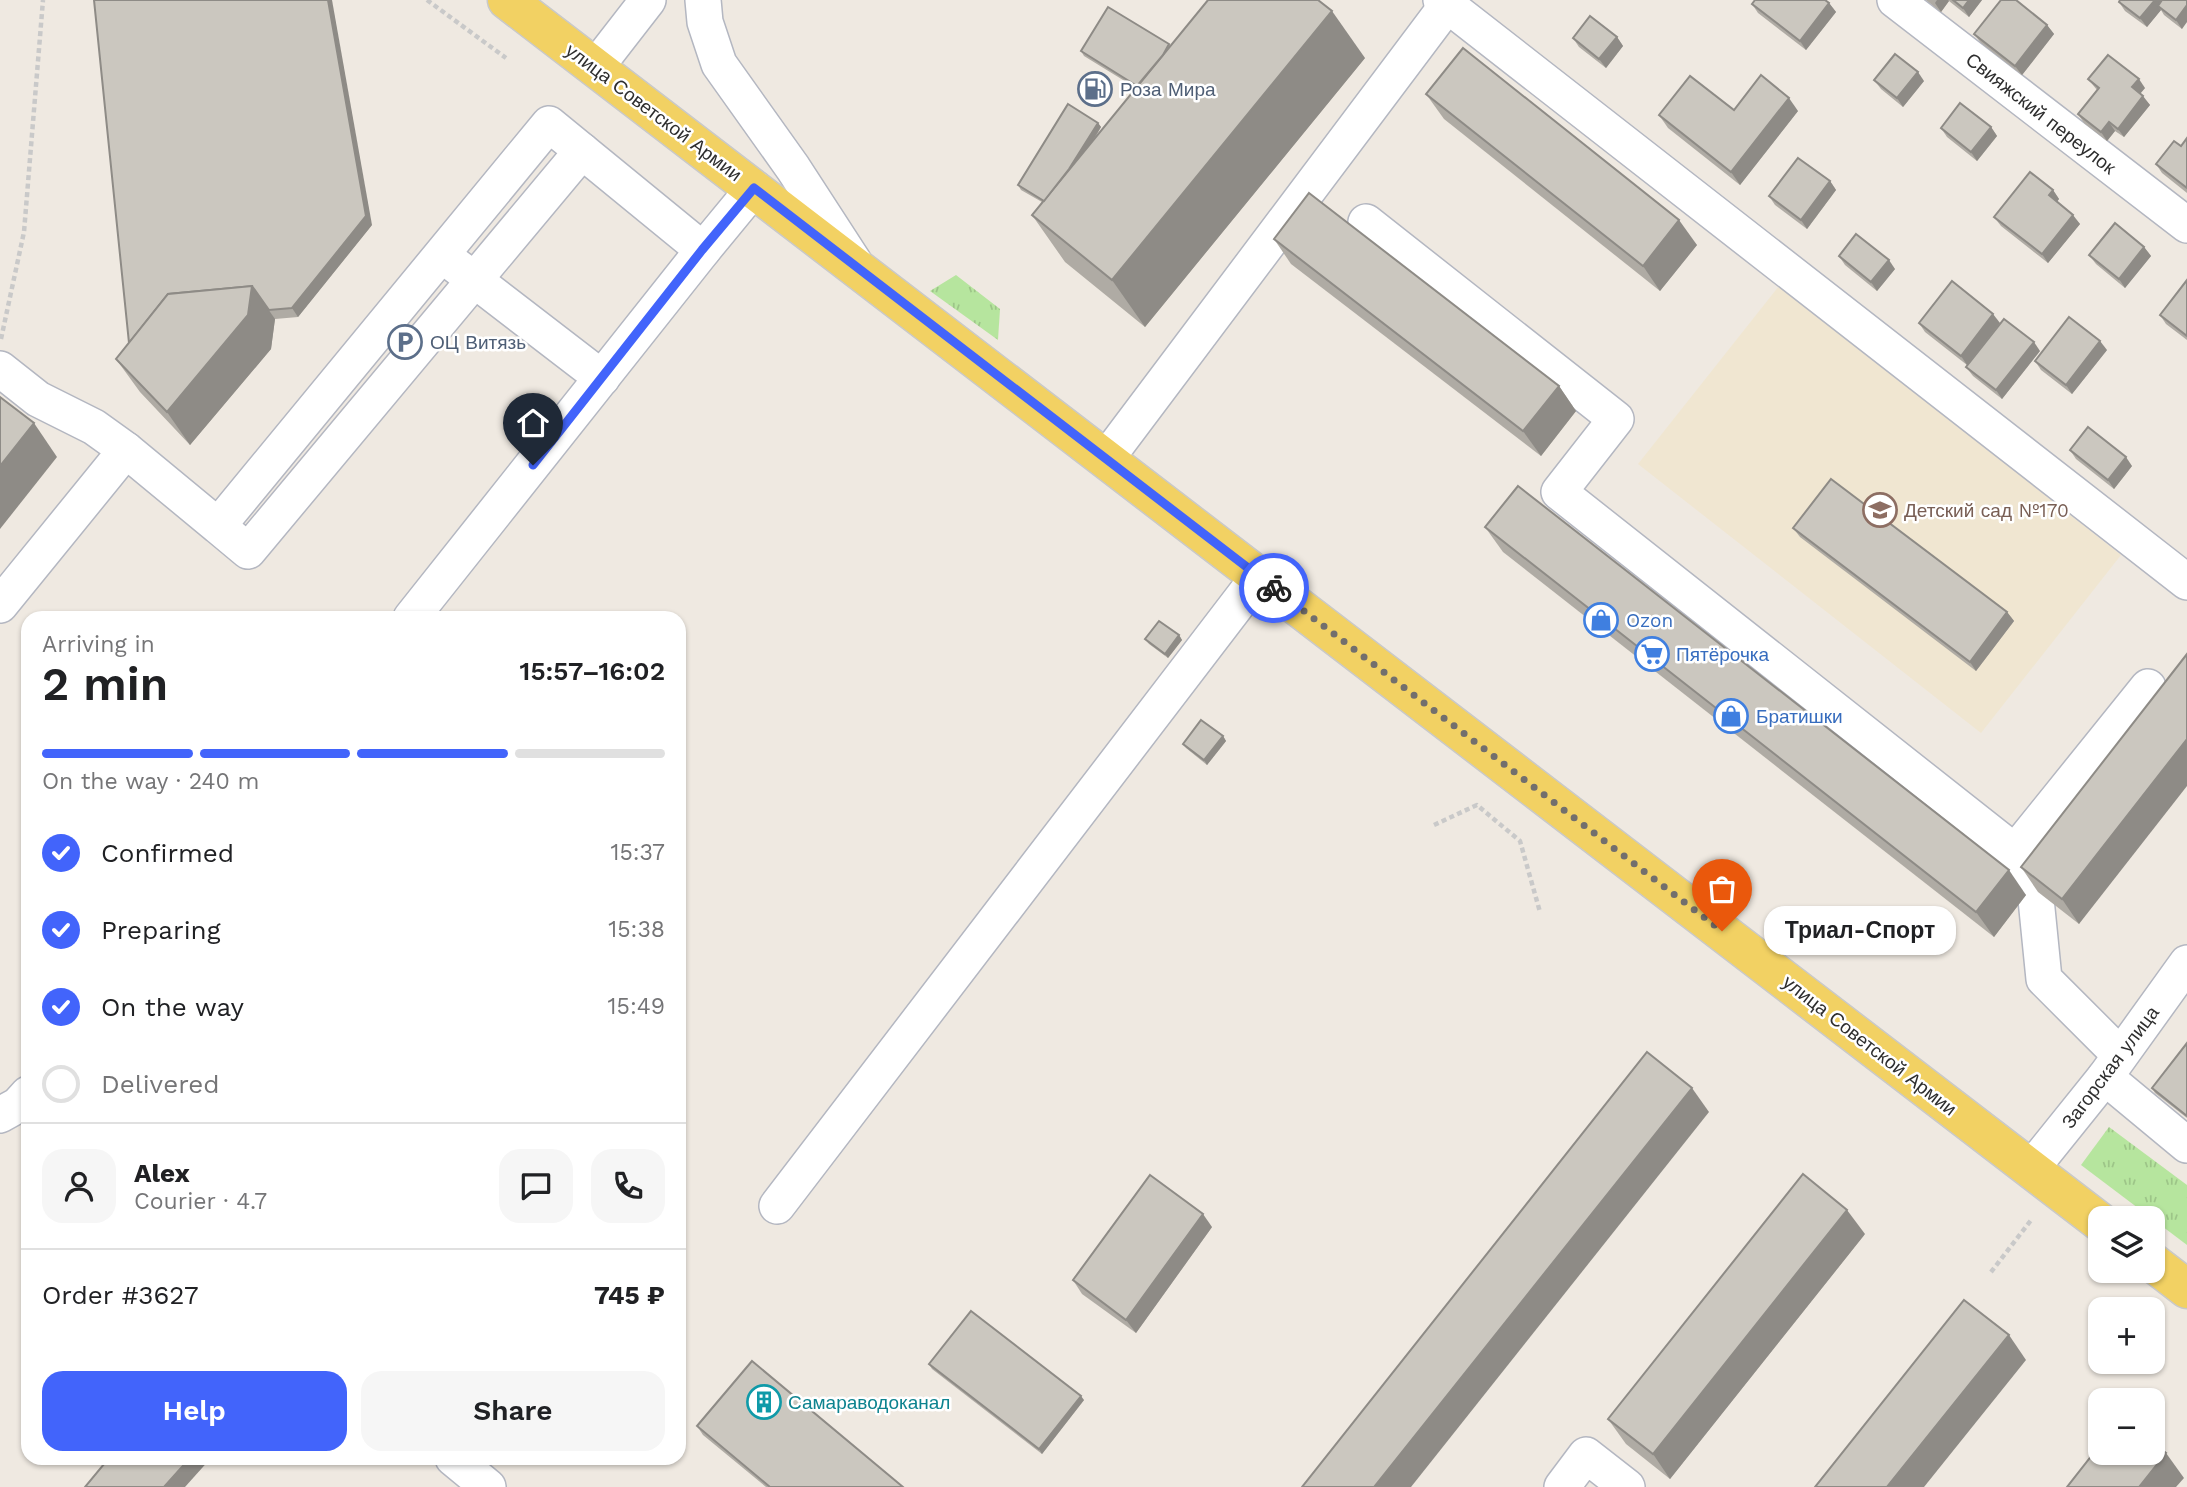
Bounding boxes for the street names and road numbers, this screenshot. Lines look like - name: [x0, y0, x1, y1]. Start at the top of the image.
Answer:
- street label: улица Советской Армии: [561, 39, 746, 186]
- street label: Свияжский переулок: [1961, 48, 2121, 180]
- street label: улица Советской Армии: [1778, 970, 1961, 1120]
- street label: Загорская улица: [2057, 1001, 2164, 1133]

